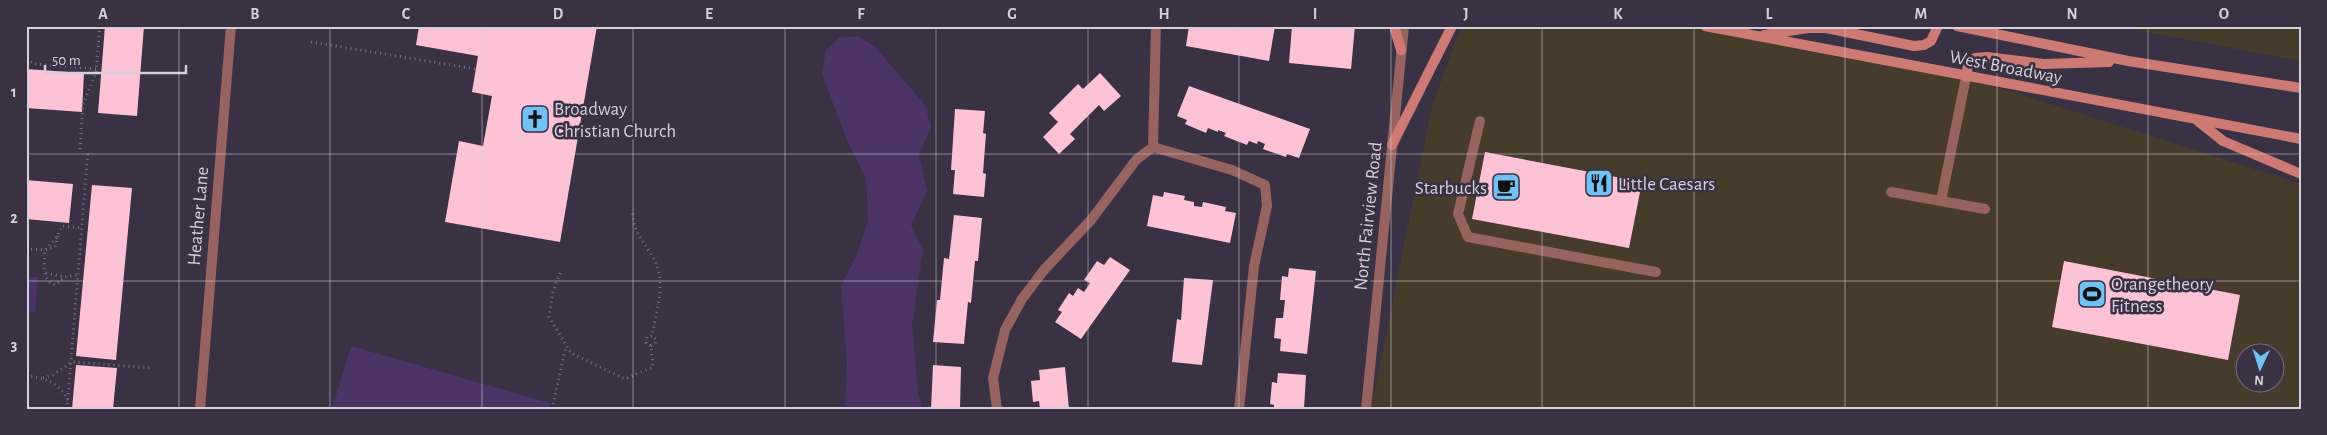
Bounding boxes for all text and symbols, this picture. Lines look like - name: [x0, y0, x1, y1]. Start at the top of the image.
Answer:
- text: A: [98, 6, 108, 22]
- text: B: [250, 6, 260, 22]
- text: C: [402, 6, 411, 22]
- text: D: [553, 6, 564, 22]
- text: E: [705, 6, 713, 22]
- text: F: [857, 6, 865, 22]
- text: G: [1007, 6, 1017, 22]
- text: H: [1158, 6, 1170, 22]
- text: I: [1313, 6, 1317, 22]
- text: J: [1463, 6, 1469, 22]
- text: K: [1613, 6, 1623, 22]
- text: L: [1766, 6, 1773, 22]
- text: M: [1915, 6, 1927, 22]
- text: N: [2066, 6, 2078, 22]
- text: O: [2219, 6, 2229, 22]
- scale bar: [45, 42, 186, 74]
- street label: West Broadway: [1948, 47, 2064, 88]
- text: 50 m: [52, 53, 81, 68]
- text: 1: [11, 84, 17, 100]
- place label: Broadway Christian Church: [554, 100, 676, 141]
- church icon: Broadway Christian Church: [520, 104, 550, 134]
- street label: North Fairview Road: [1351, 141, 1386, 291]
- street label: Heather Lane: [185, 166, 212, 266]
- restaurant icon: Little Caesars: [1584, 168, 1614, 198]
- cafe icon: Starbucks: [1491, 172, 1521, 202]
- place label: Little Caesars: [1618, 175, 1715, 194]
- place label: Starbucks: [1415, 179, 1487, 198]
- text: 2: [10, 210, 18, 226]
- place label: Orangetheory Fitness: [2111, 275, 2214, 316]
- sports icon: Orangetheory Fitness: [2077, 279, 2107, 309]
- text: 3: [11, 337, 18, 353]
- north arrow: [2234, 342, 2284, 392]
- text: N: [2254, 373, 2265, 387]

